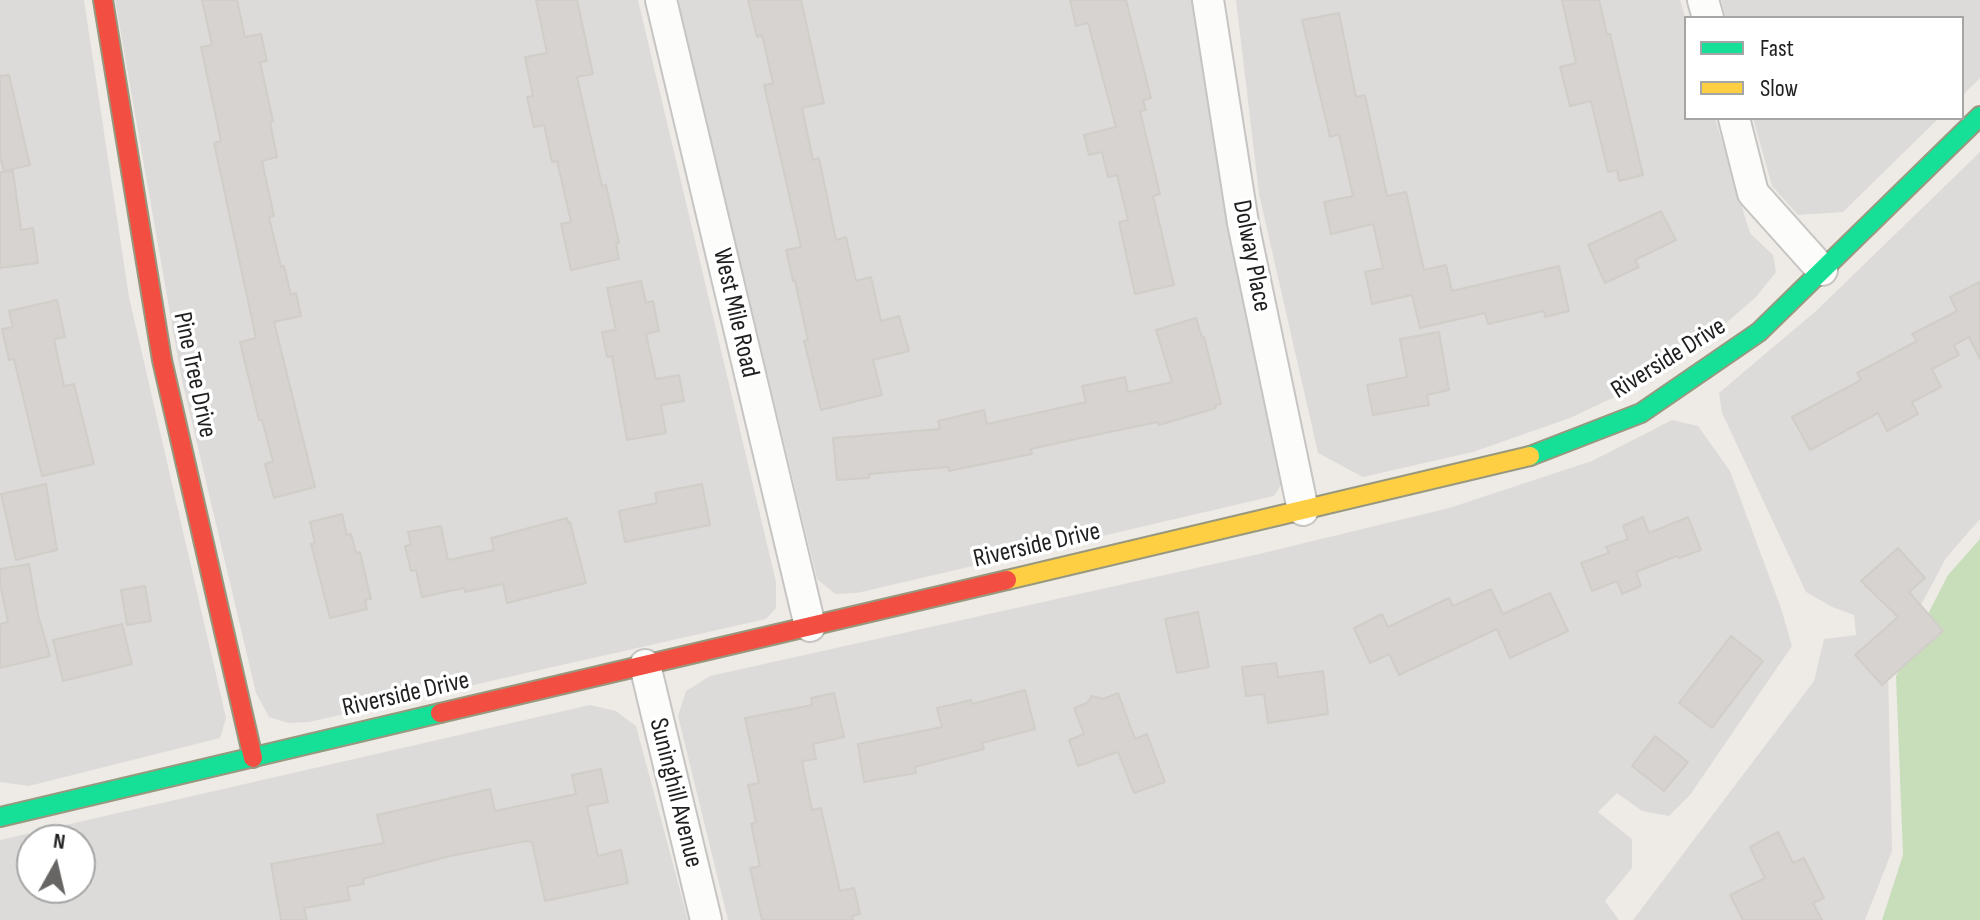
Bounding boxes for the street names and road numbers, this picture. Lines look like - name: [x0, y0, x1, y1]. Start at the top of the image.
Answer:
- street label: Dolway Place: [1225, 197, 1277, 315]
- street label: West Mile Road: [705, 245, 765, 381]
- street label: Pine Tree Drive: [165, 309, 223, 441]
- street label: Riverside Drive: [1606, 312, 1732, 406]
- street label: Riverside Drive: [971, 516, 1103, 576]
- street label: Riverside Drive: [340, 665, 472, 725]
- street label: Suninghill Avenue: [641, 715, 709, 871]

